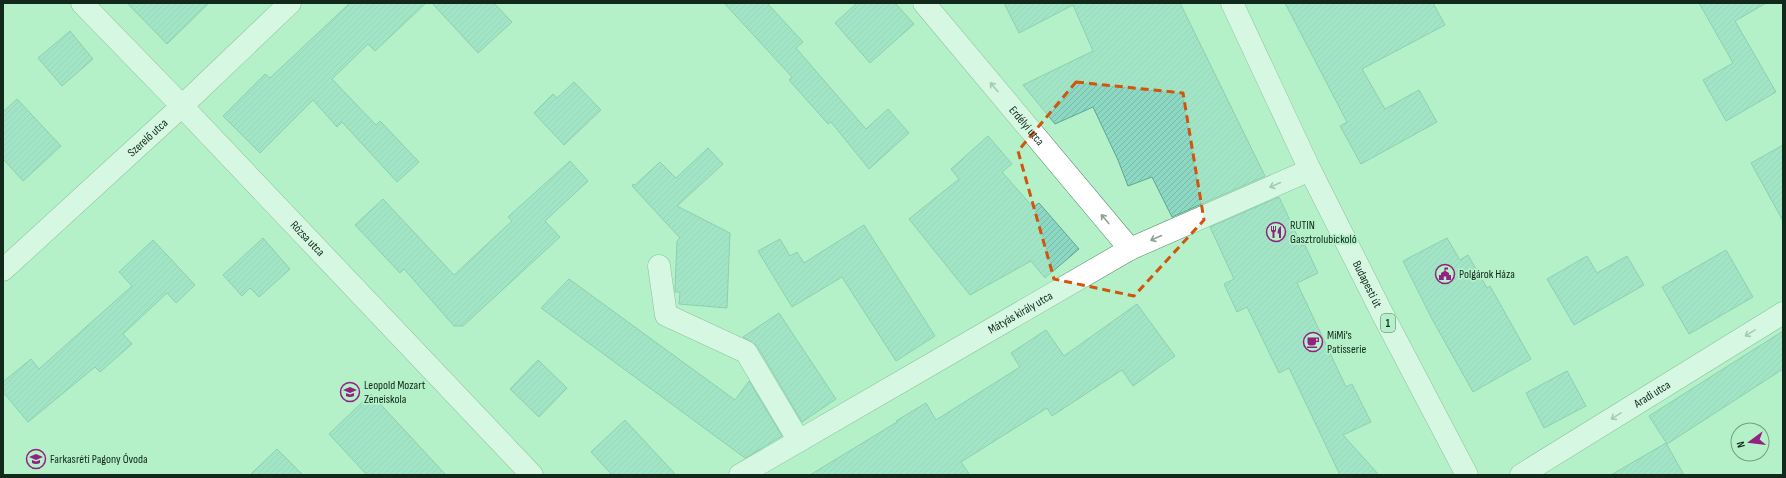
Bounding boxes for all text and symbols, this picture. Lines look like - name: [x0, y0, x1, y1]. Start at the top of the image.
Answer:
- one-way arrow: [990, 82, 999, 93]
- street label: Erdélyi utca: [1006, 103, 1047, 149]
- street label: Szerelő utca: [125, 116, 171, 160]
- one-way arrow: [1269, 182, 1281, 189]
- one-way arrow: [1100, 214, 1109, 225]
- street label: Rózsa utca: [287, 218, 328, 260]
- place label: RUTIN Gasztrolubickoló: [1290, 218, 1357, 247]
- restaurant icon: RUTIN Gasztrolubickoló: [1265, 221, 1287, 243]
- one-way arrow: [1150, 235, 1162, 242]
- street label: Budapesti út: [1349, 258, 1385, 311]
- public building icon: Polgárok Háza: [1434, 263, 1456, 285]
- place label: Polgárok Háza: [1459, 267, 1515, 282]
- street label: Mátyás király utca: [986, 288, 1056, 338]
- road number: 1: [1381, 314, 1395, 332]
- place label: MiMi's Patisserie: [1327, 328, 1366, 357]
- one-way arrow: [1745, 329, 1756, 337]
- cafe icon: MiMi's Patisserie: [1302, 331, 1324, 353]
- street label: Aradi utca: [1630, 377, 1674, 412]
- place label: Leopold Mozart Zeneiskola: [364, 378, 426, 407]
- school or university icon: Leopold Mozart Zeneiskola: [339, 381, 361, 403]
- one-way arrow: [1610, 412, 1621, 421]
- north arrow: [1730, 422, 1770, 462]
- text: N: [1734, 440, 1748, 449]
- school or university icon: Farkasréti Pagony Óvoda: [25, 448, 47, 470]
- place label: Farkasréti Pagony Óvoda: [50, 452, 148, 467]

